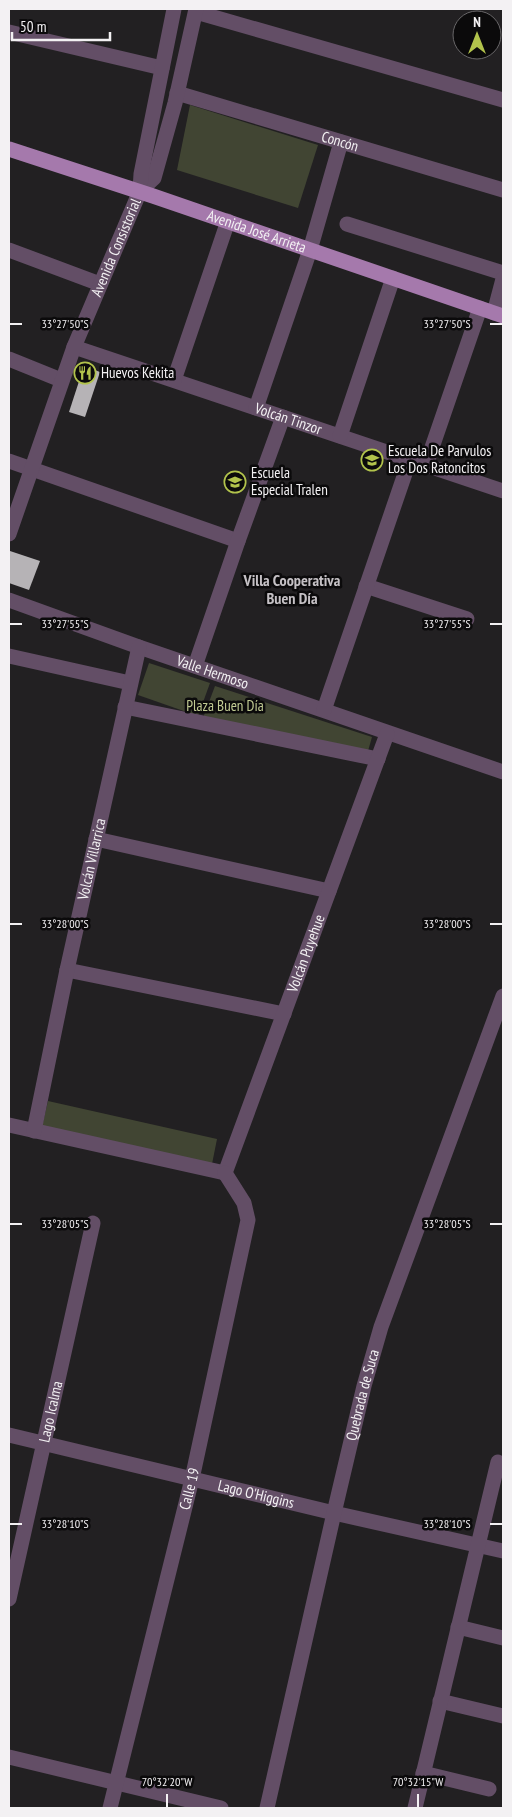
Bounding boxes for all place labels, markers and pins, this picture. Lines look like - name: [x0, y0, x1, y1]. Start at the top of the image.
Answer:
- restaurant icon: Huevos Kekita: [73, 361, 97, 385]
- place label: Huevos Kekita: [101, 363, 174, 382]
- place label: Escuela De Parvulos Los Dos Ratoncitos: [388, 441, 491, 477]
- school or university icon: Escuela De Parvulos Los Dos Ratoncitos: [360, 448, 384, 472]
- place label: Escuela Especial Tralen: [251, 463, 328, 499]
- school or university icon: Escuela Especial Tralen: [223, 470, 247, 494]

